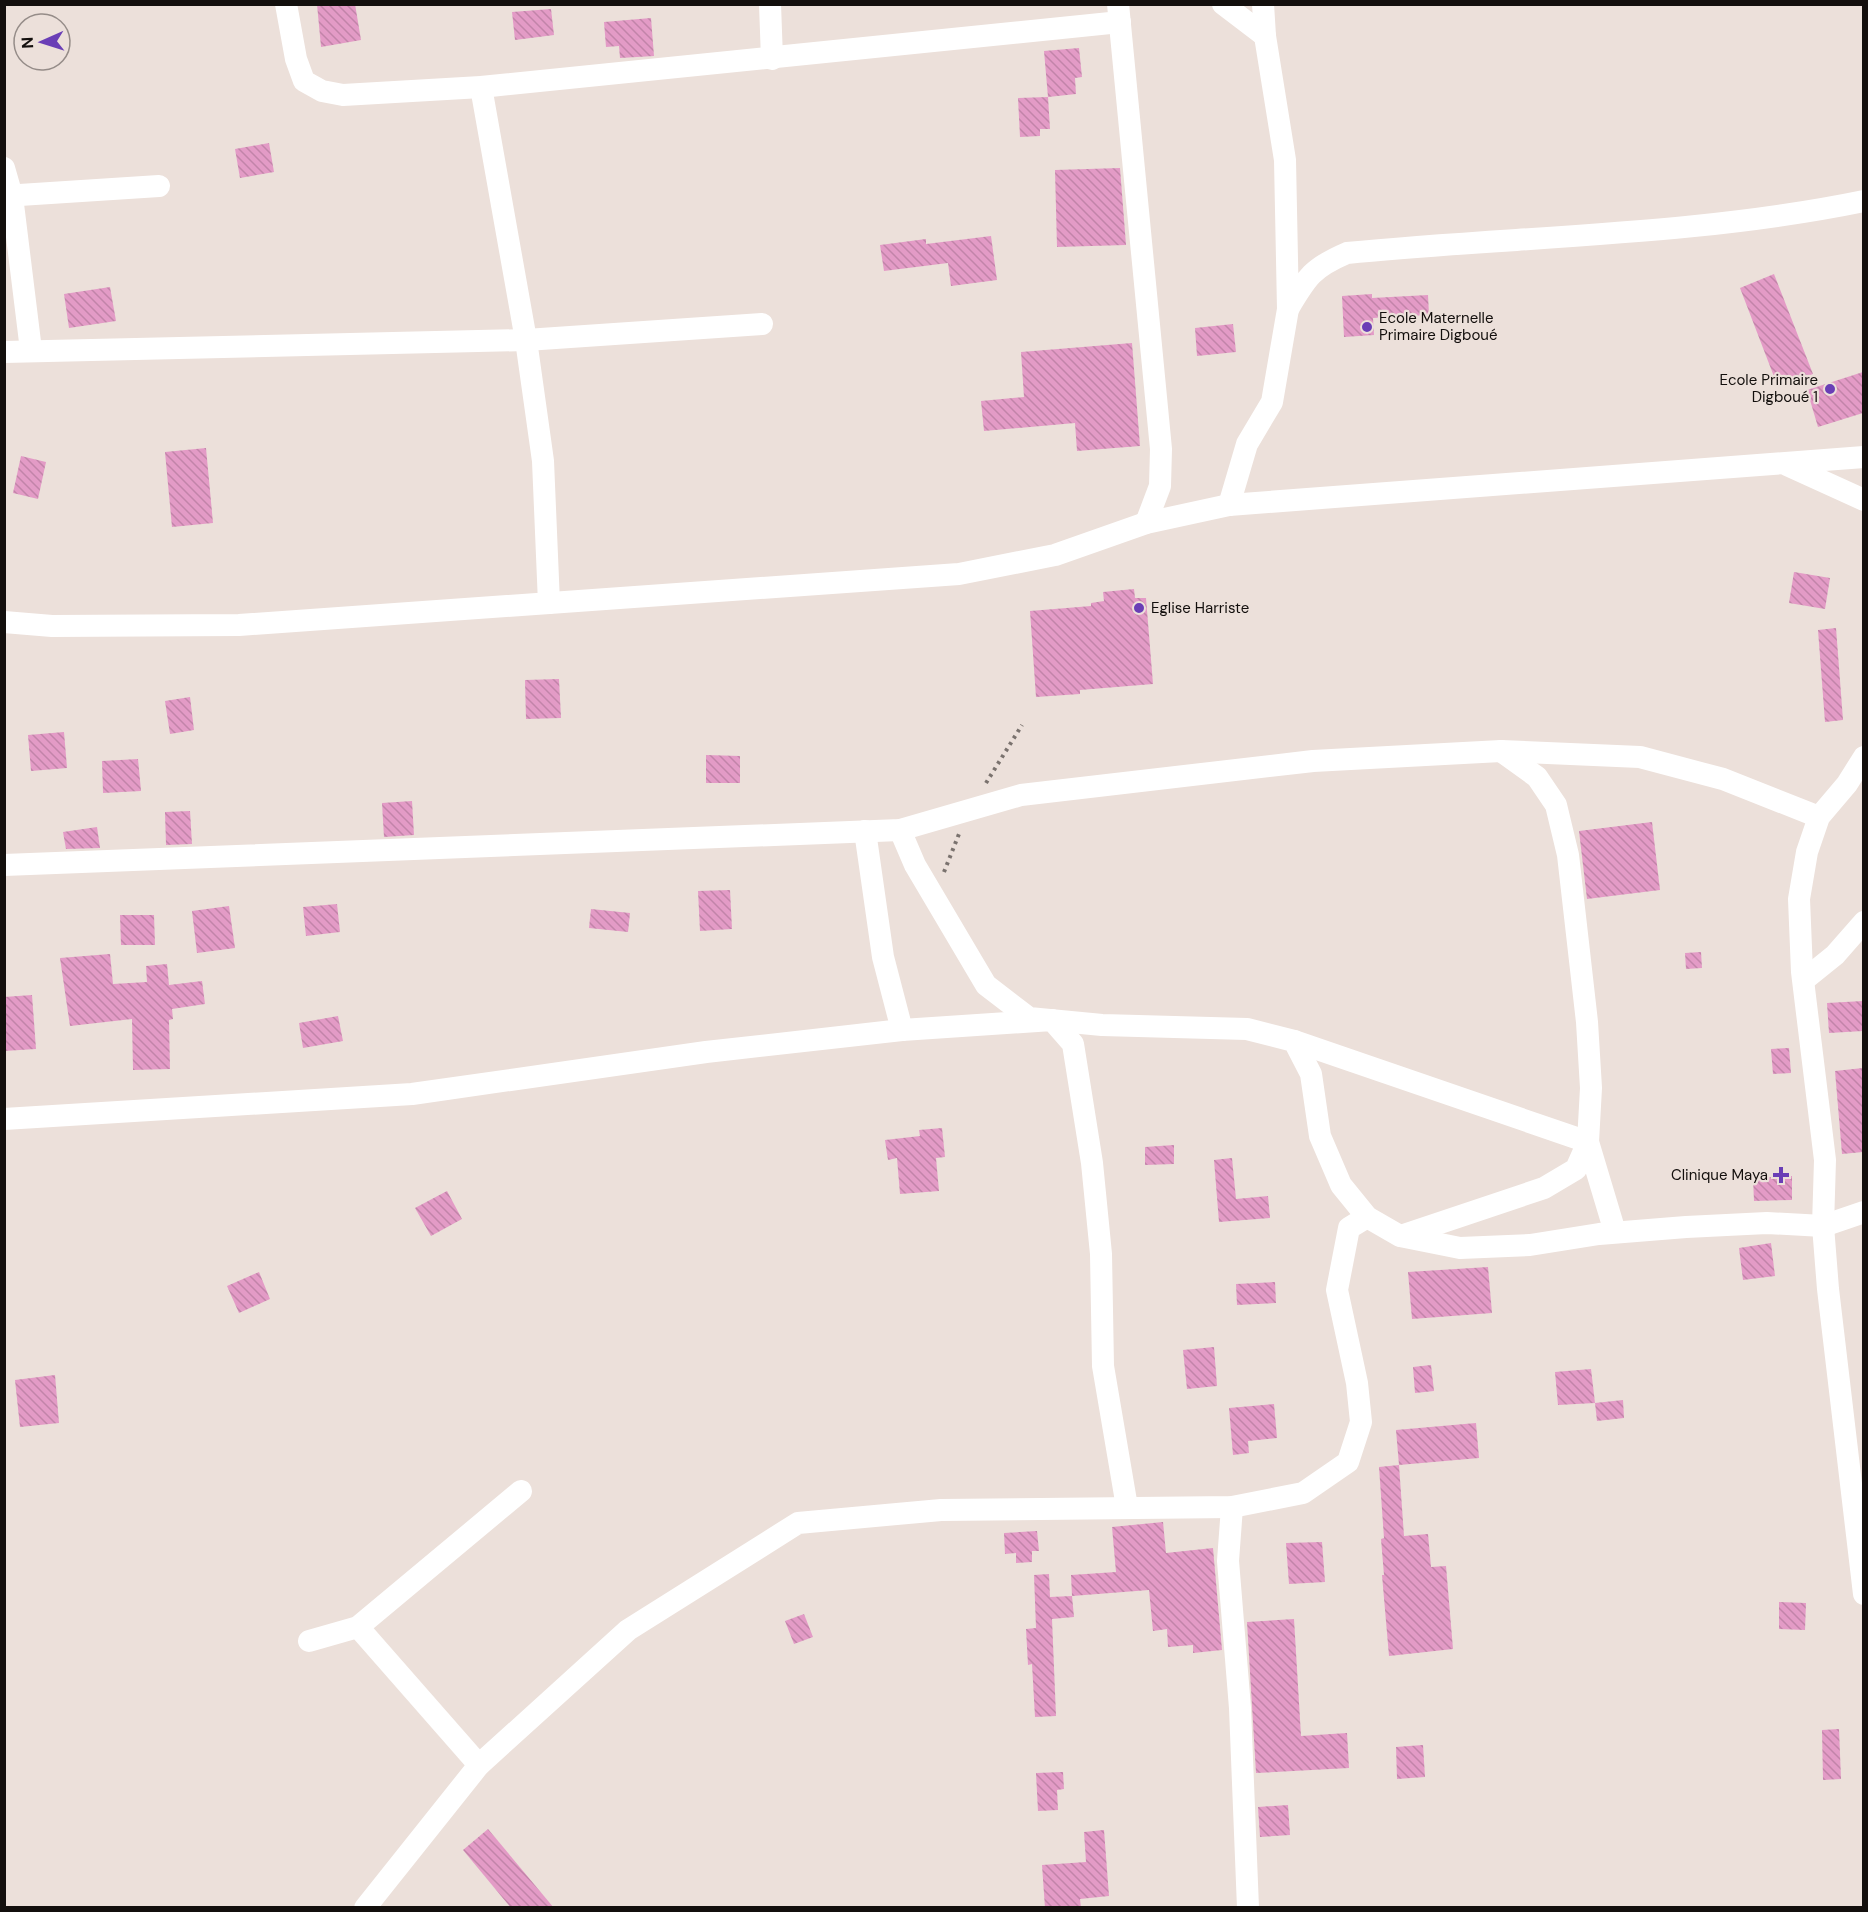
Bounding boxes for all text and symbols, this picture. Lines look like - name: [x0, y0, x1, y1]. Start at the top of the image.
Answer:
- north arrow: [12, 12, 72, 72]
- text: N: [17, 36, 38, 49]
- place label: Ecole Maternelle Primaire Digboué: [1379, 308, 1497, 345]
- marker: Ecole Maternelle Primaire Digboué: [1360, 320, 1374, 334]
- place label: Ecole Primaire Digboué 1: [1719, 370, 1818, 407]
- marker: Ecole Primaire Digboué 1: [1823, 382, 1837, 396]
- place label: Eglise Harriste: [1151, 598, 1249, 618]
- marker: Eglise Harriste: [1132, 601, 1146, 615]
- place label: Clinique Maya: [1671, 1165, 1768, 1185]
- marker: Clinique Maya: [1772, 1166, 1790, 1184]

